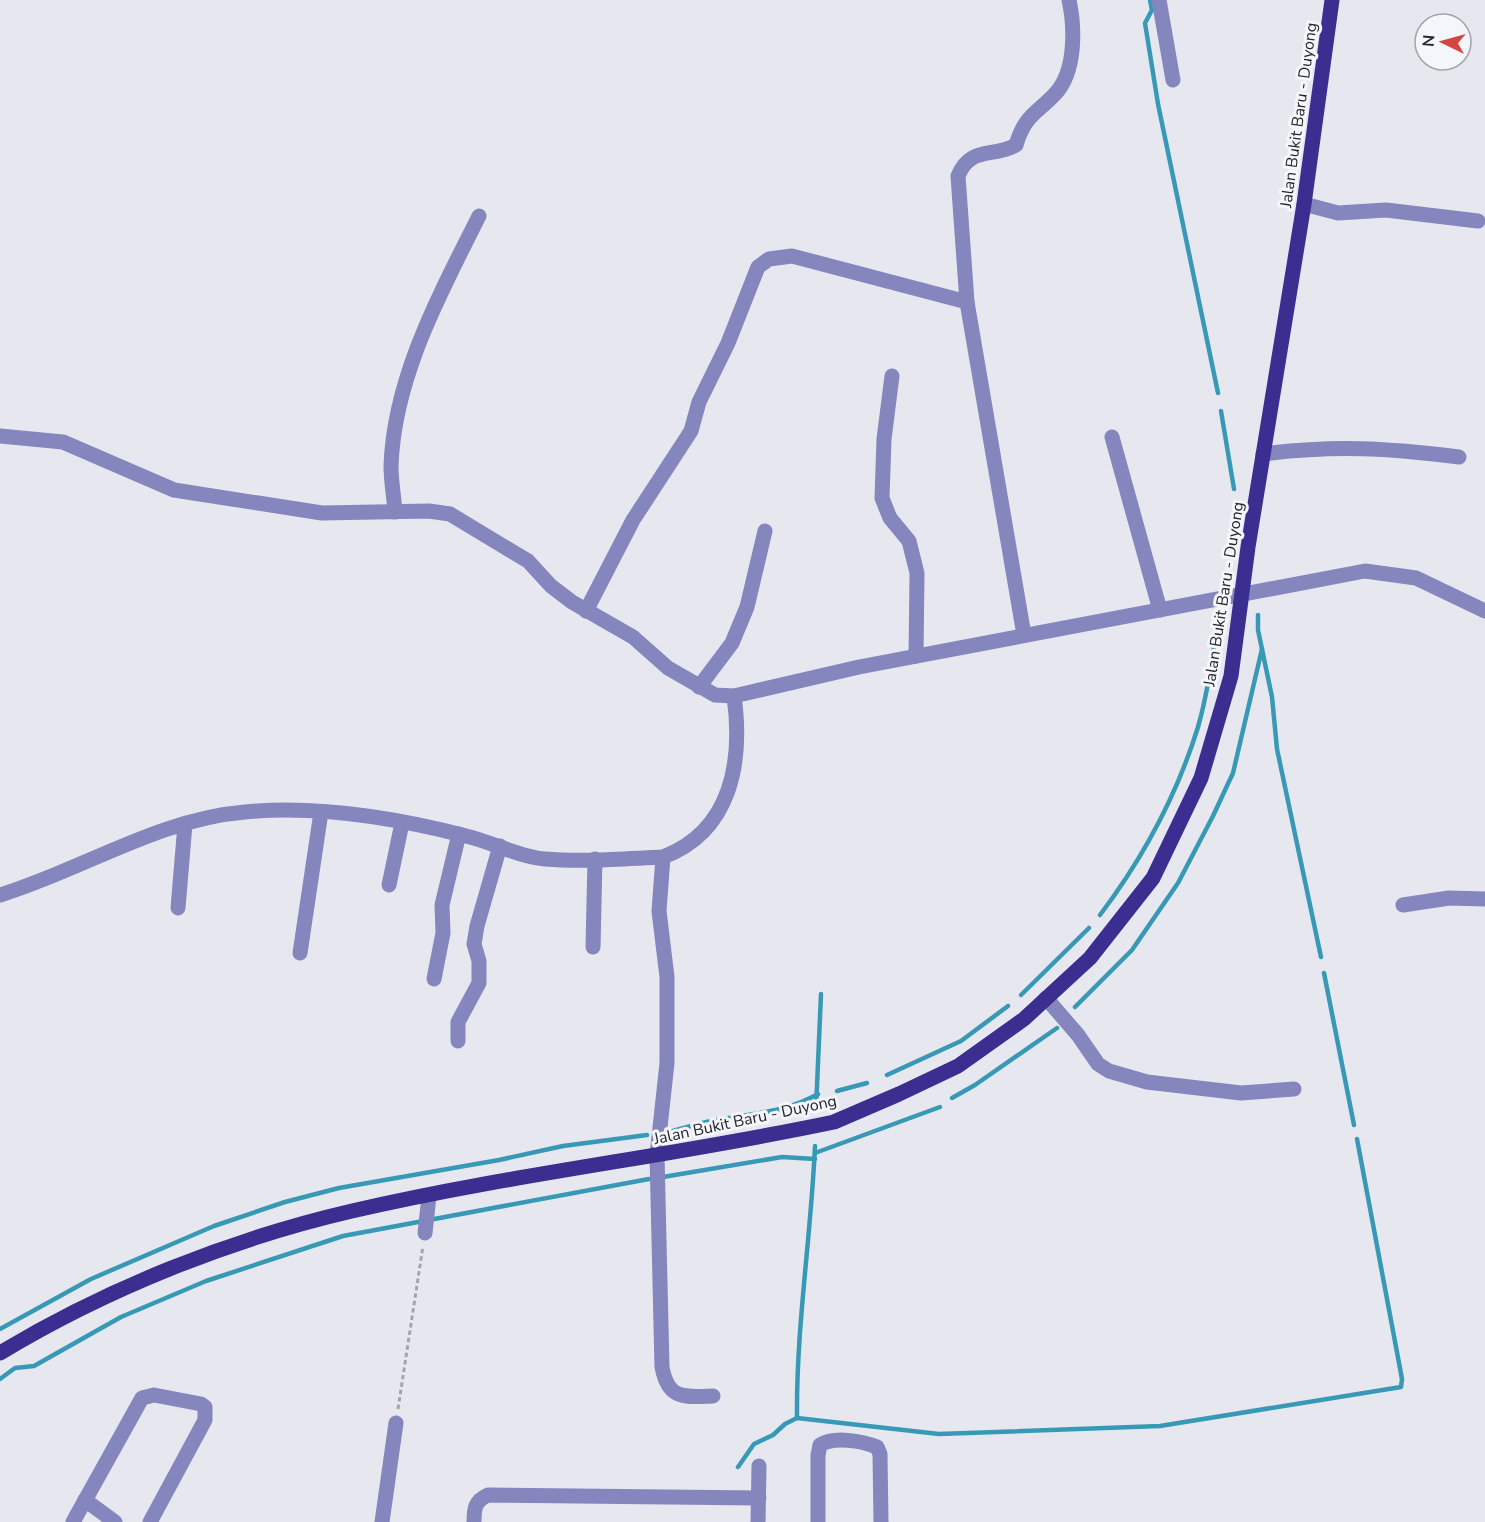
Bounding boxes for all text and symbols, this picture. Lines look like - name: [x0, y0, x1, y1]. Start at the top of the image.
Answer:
- north arrow: [1413, 12, 1473, 72]
- street label: Jalan Bukit Baru - Duyong: [1275, 21, 1323, 210]
- text: N: [1418, 34, 1441, 48]
- street label: Jalan Bukit Baru - Duyong: [1198, 500, 1249, 689]
- street label: Jalan Bukit Baru - Duyong: [651, 1090, 839, 1150]

